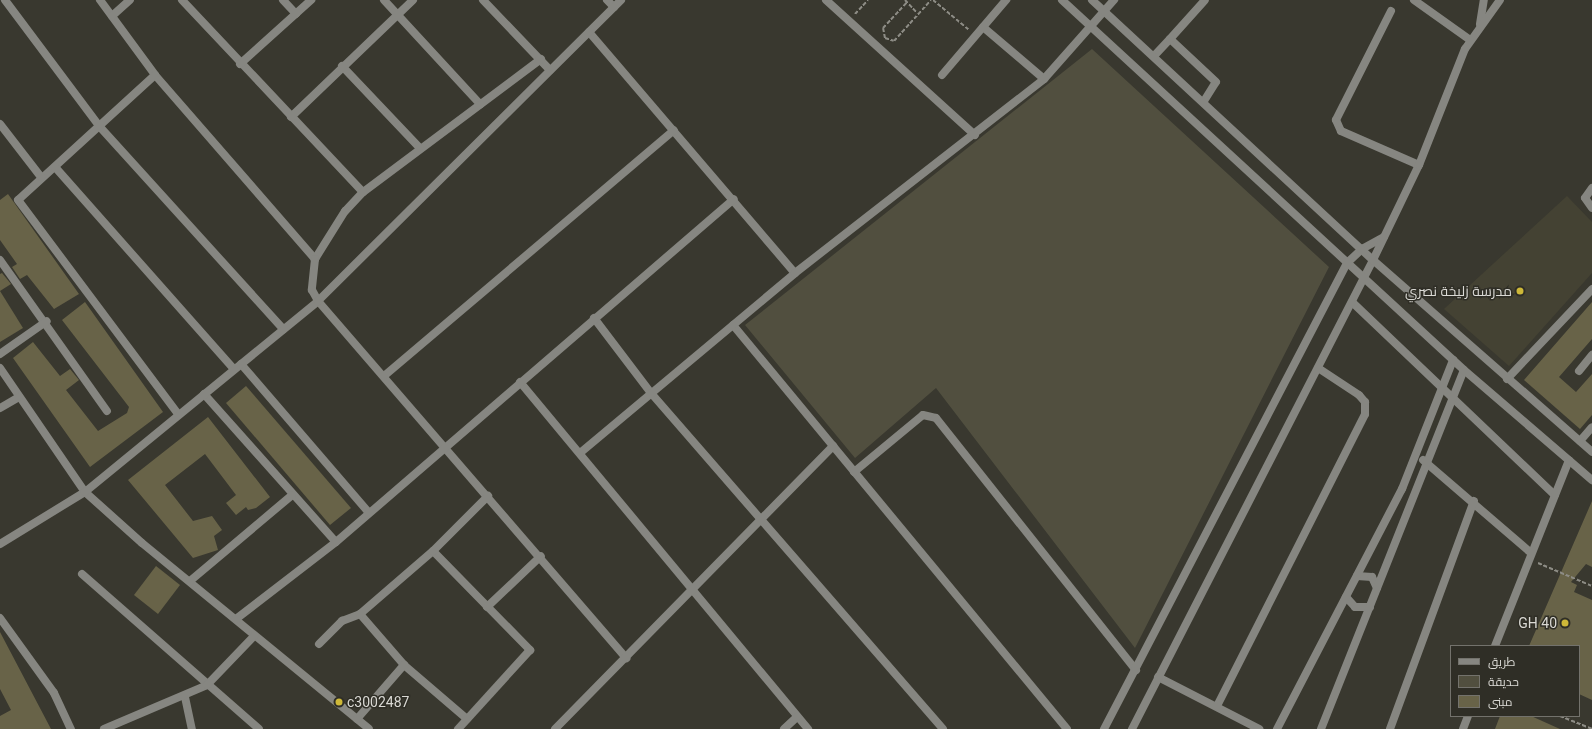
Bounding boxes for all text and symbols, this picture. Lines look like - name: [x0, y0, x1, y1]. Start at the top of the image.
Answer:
- place label: مدرسة زليخة نصري: [1405, 283, 1512, 299]
- marker: مدرسة زليخة نصري: [1515, 286, 1525, 296]
- place label: GH 40: [1518, 615, 1557, 631]
- marker: GH 40: [1560, 618, 1570, 628]
- legend: [1450, 645, 1580, 717]
- text: طريق: [1488, 655, 1515, 669]
- text: حديقة: [1488, 675, 1519, 689]
- place label: c3002487: [347, 694, 409, 710]
- text: مبنى: [1488, 695, 1513, 709]
- marker: c3002487: [334, 697, 344, 707]

